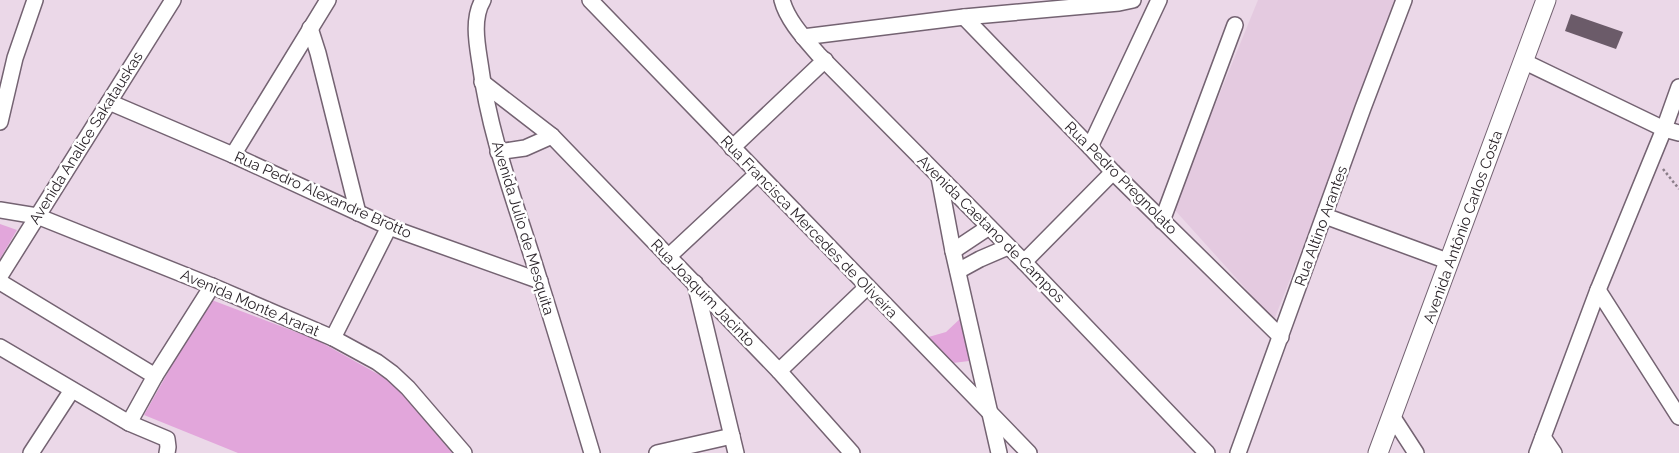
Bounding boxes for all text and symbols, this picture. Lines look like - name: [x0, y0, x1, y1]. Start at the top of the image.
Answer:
- street label: Avenida Analice Sakatauskas: [25, 48, 147, 228]
- street label: Rua Pedro Pregnolato: [1061, 118, 1181, 238]
- street label: Avenida Antônio Carlos Costa: [1420, 128, 1506, 326]
- street label: Rua Francisca Mercedes de Oliveira: [717, 132, 901, 322]
- street label: Avenida Julio de Mesquita: [488, 139, 558, 317]
- street label: Rua Pedro Alexandre Brotto: [232, 148, 414, 242]
- street label: Avenida Caetano de Campos: [914, 152, 1068, 306]
- street label: Rua Altino Arantes: [1291, 163, 1351, 289]
- street label: Rua Joaquim Jacinto: [647, 236, 759, 350]
- street label: Avenida Monte Ararat: [178, 266, 322, 340]

